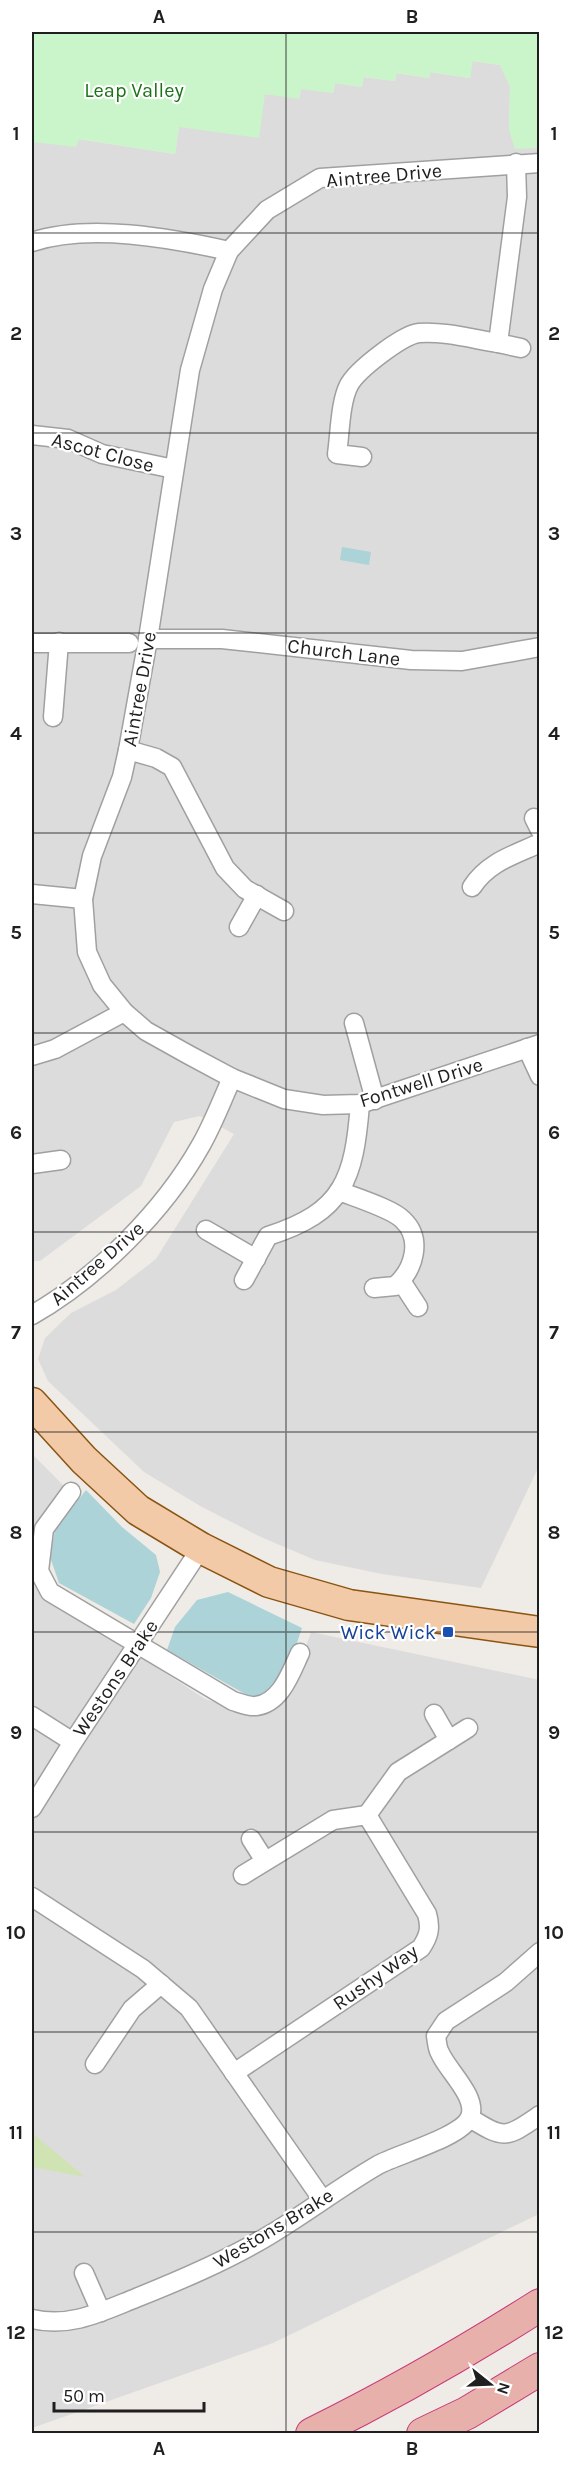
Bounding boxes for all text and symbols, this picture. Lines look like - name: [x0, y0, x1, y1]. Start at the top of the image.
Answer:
- text: A: [153, 5, 166, 28]
- text: B: [406, 5, 418, 28]
- park label: Leap Valley: [84, 79, 184, 102]
- text: 1: [12, 122, 20, 145]
- text: 1: [550, 122, 558, 145]
- street label: Aintree Drive: [325, 159, 443, 192]
- text: 2: [10, 322, 22, 345]
- text: 2: [548, 322, 560, 345]
- street label: Ascot Close: [49, 428, 157, 477]
- text: 3: [10, 522, 22, 545]
- text: 3: [548, 522, 560, 545]
- street label: Aintree Drive: [118, 630, 161, 748]
- street label: Church Lane: [286, 634, 402, 671]
- text: 4: [10, 722, 22, 745]
- text: 4: [548, 722, 560, 745]
- text: 5: [10, 921, 22, 944]
- text: 5: [548, 921, 560, 944]
- street label: Fontwell Drive: [357, 1053, 486, 1112]
- text: 6: [10, 1121, 22, 1144]
- text: 6: [548, 1121, 560, 1144]
- street label: Aintree Drive: [46, 1217, 149, 1310]
- text: 7: [11, 1321, 21, 1344]
- text: 7: [549, 1321, 559, 1344]
- text: 8: [10, 1521, 22, 1544]
- text: 8: [548, 1521, 560, 1544]
- street label: Westons Brake: [68, 1615, 163, 1741]
- place label: Wick Wick: [340, 1621, 436, 1644]
- marker: Wick Wick: [441, 1625, 455, 1639]
- text: 9: [10, 1721, 22, 1744]
- text: 9: [548, 1721, 560, 1744]
- text: 10: [6, 1921, 26, 1944]
- text: 10: [544, 1921, 564, 1944]
- street label: Rushy Way: [328, 1940, 422, 2015]
- text: 11: [9, 2121, 23, 2144]
- text: 11: [547, 2121, 561, 2144]
- street label: Westons Brake: [209, 2184, 337, 2273]
- text: 12: [6, 2321, 26, 2344]
- text: 12: [544, 2321, 564, 2344]
- north arrow: [460, 2354, 520, 2414]
- scale bar: [54, 2375, 204, 2413]
- text: N: [493, 2380, 515, 2397]
- text: 50 m: [63, 2385, 105, 2407]
- text: A: [153, 2437, 166, 2460]
- text: B: [406, 2437, 418, 2460]

